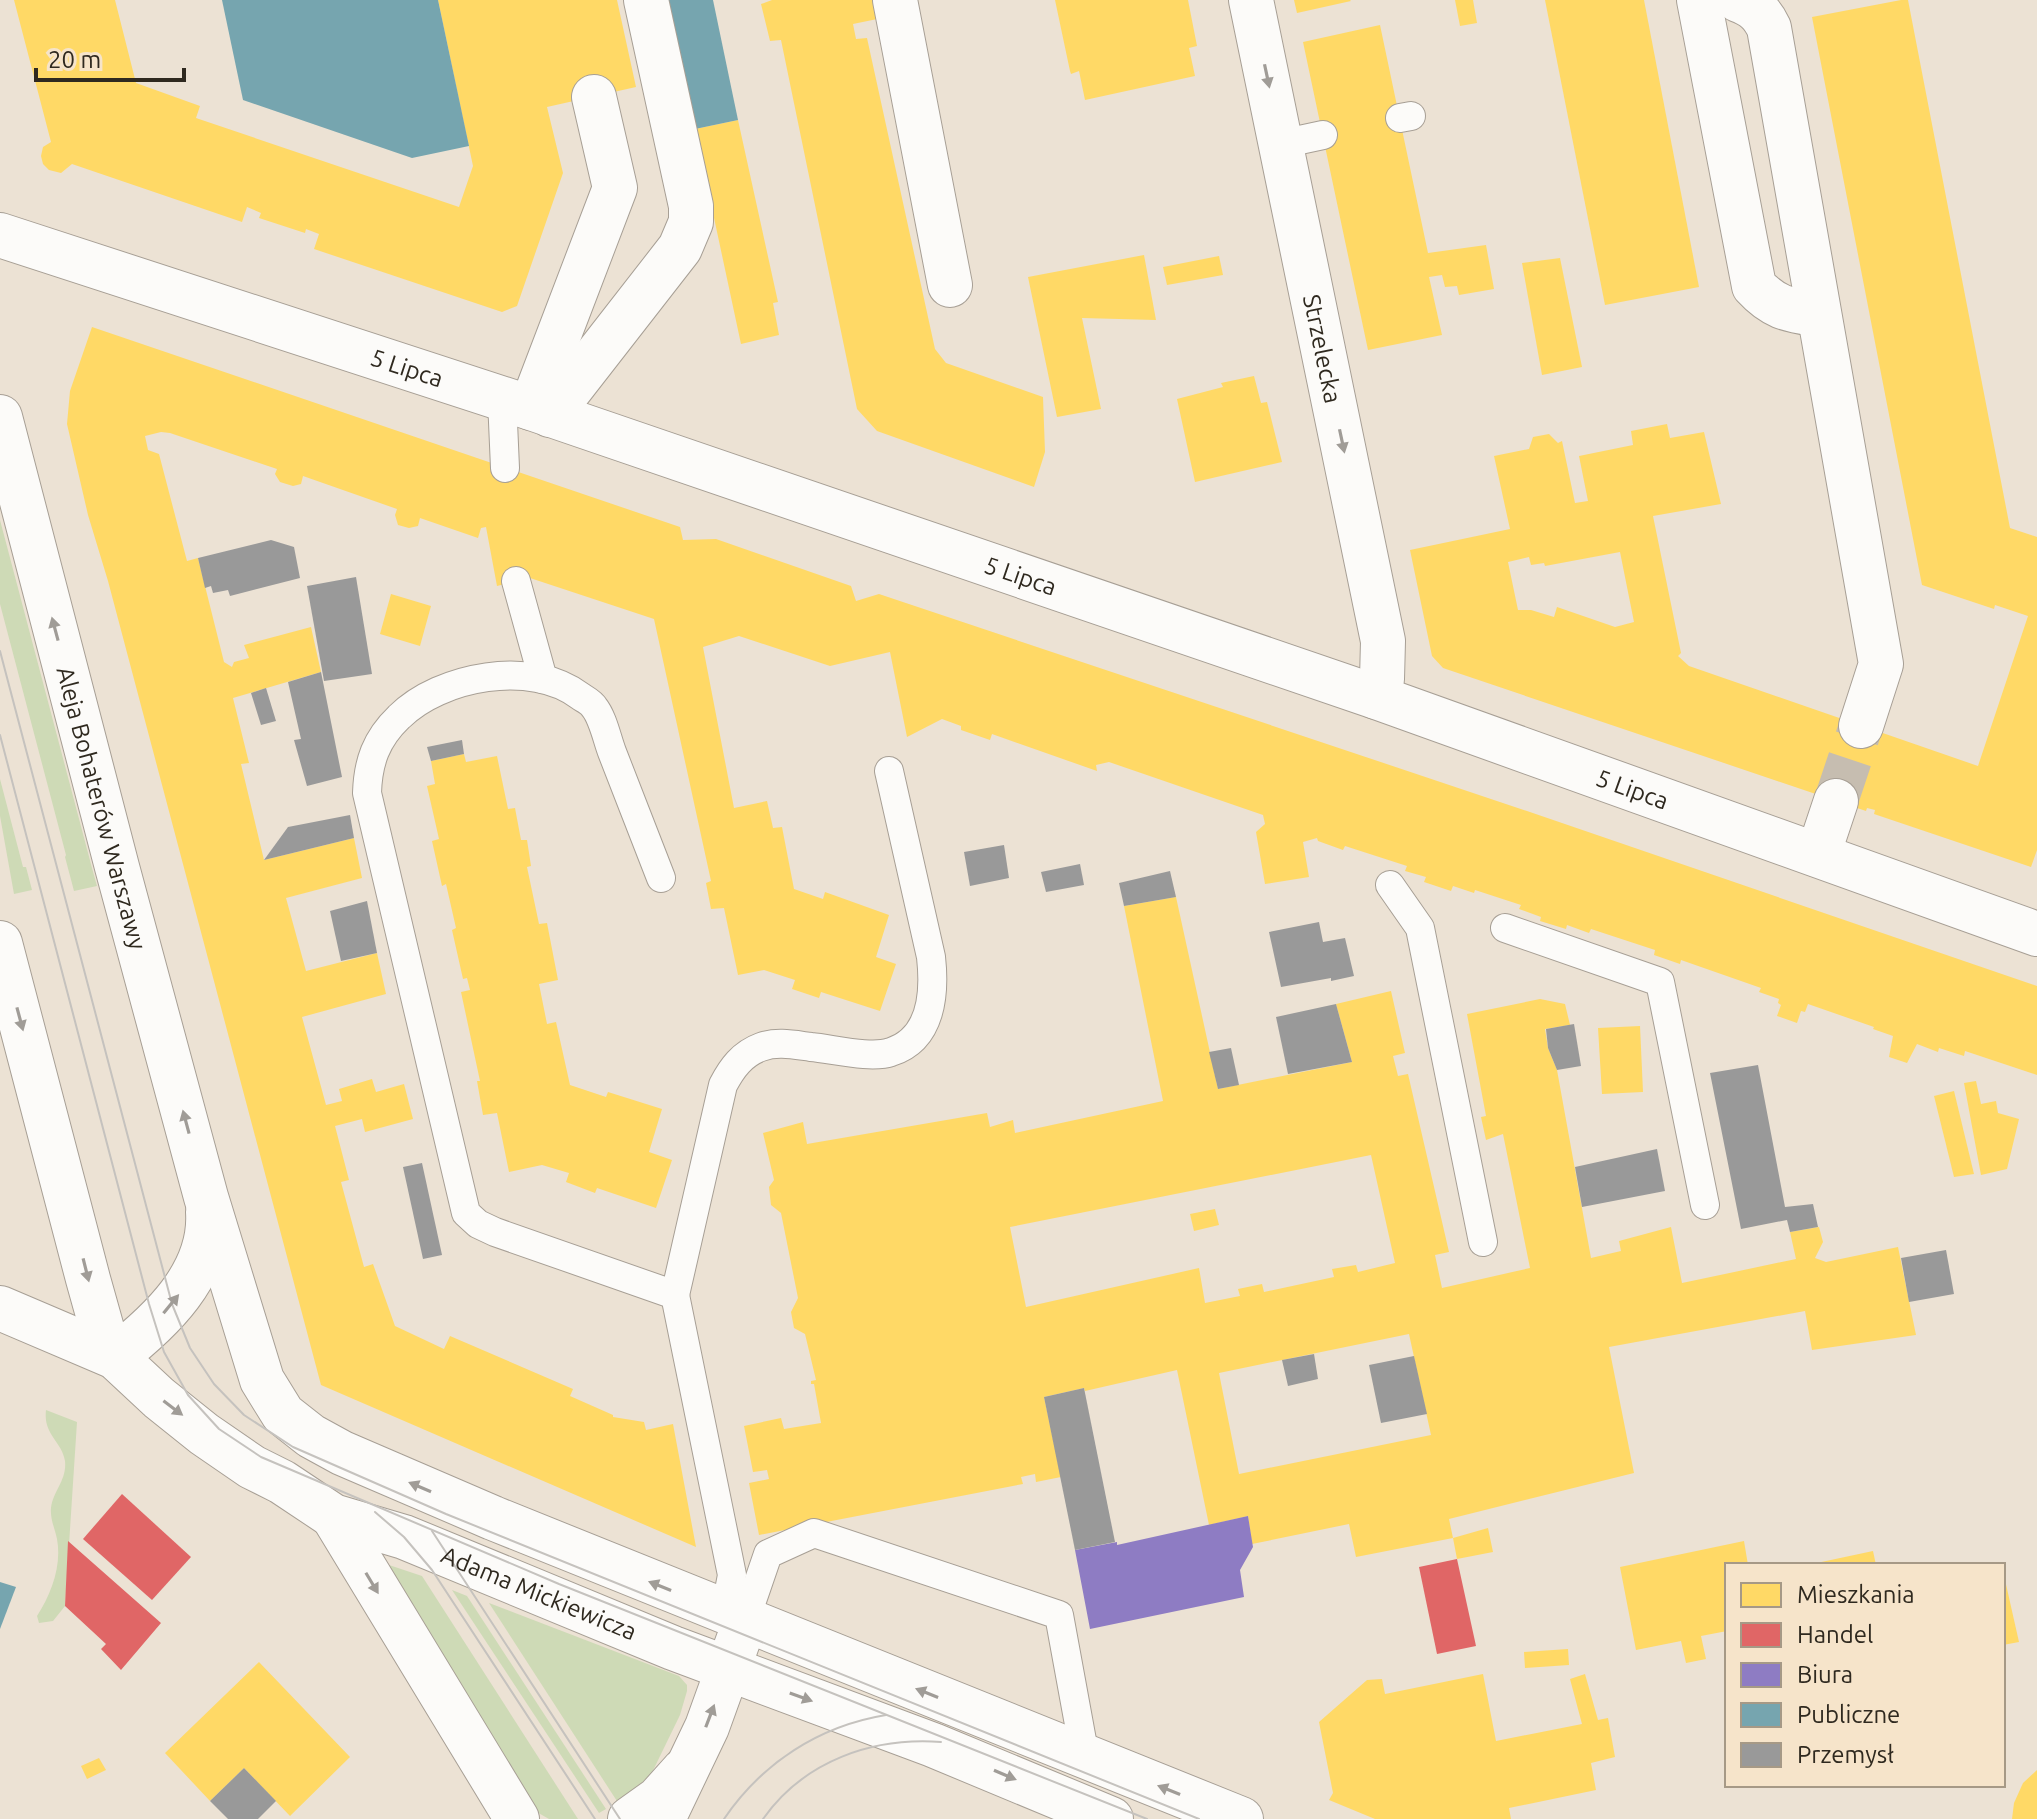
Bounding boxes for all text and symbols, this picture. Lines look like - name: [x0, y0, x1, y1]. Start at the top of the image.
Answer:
- scale bar: [36, 32, 184, 82]
- text: 20 m: [48, 46, 101, 73]
- one-way arrow: [1261, 64, 1274, 89]
- street label: Strzelecka: [1298, 292, 1347, 405]
- street label: 5 Lipca: [367, 343, 447, 392]
- one-way arrow: [1336, 428, 1349, 453]
- street label: 5 Lipca: [981, 551, 1060, 600]
- one-way arrow: [48, 616, 60, 641]
- street label: Aleja Bohaterów Warszawy: [52, 663, 152, 953]
- street label: 5 Lipca: [1593, 764, 1672, 814]
- one-way arrow: [14, 1006, 26, 1031]
- one-way arrow: [179, 1110, 191, 1135]
- one-way arrow: [80, 1258, 92, 1283]
- one-way arrow: [163, 1294, 179, 1314]
- one-way arrow: [163, 1400, 183, 1416]
- one-way arrow: [408, 1480, 432, 1493]
- street label: Adama Mickiewicza: [437, 1540, 641, 1645]
- legend: [1725, 1563, 2005, 1787]
- one-way arrow: [365, 1572, 379, 1594]
- one-way arrow: [648, 1579, 672, 1592]
- text: Mieszkania: [1797, 1581, 1915, 1608]
- text: Handel: [1797, 1621, 1873, 1648]
- text: Biura: [1797, 1661, 1853, 1688]
- one-way arrow: [915, 1686, 939, 1699]
- one-way arrow: [789, 1691, 813, 1704]
- text: Publiczne: [1797, 1701, 1900, 1728]
- one-way arrow: [705, 1704, 717, 1728]
- text: Przemysł: [1797, 1741, 1894, 1768]
- one-way arrow: [993, 1768, 1017, 1781]
- one-way arrow: [1157, 1783, 1181, 1796]

